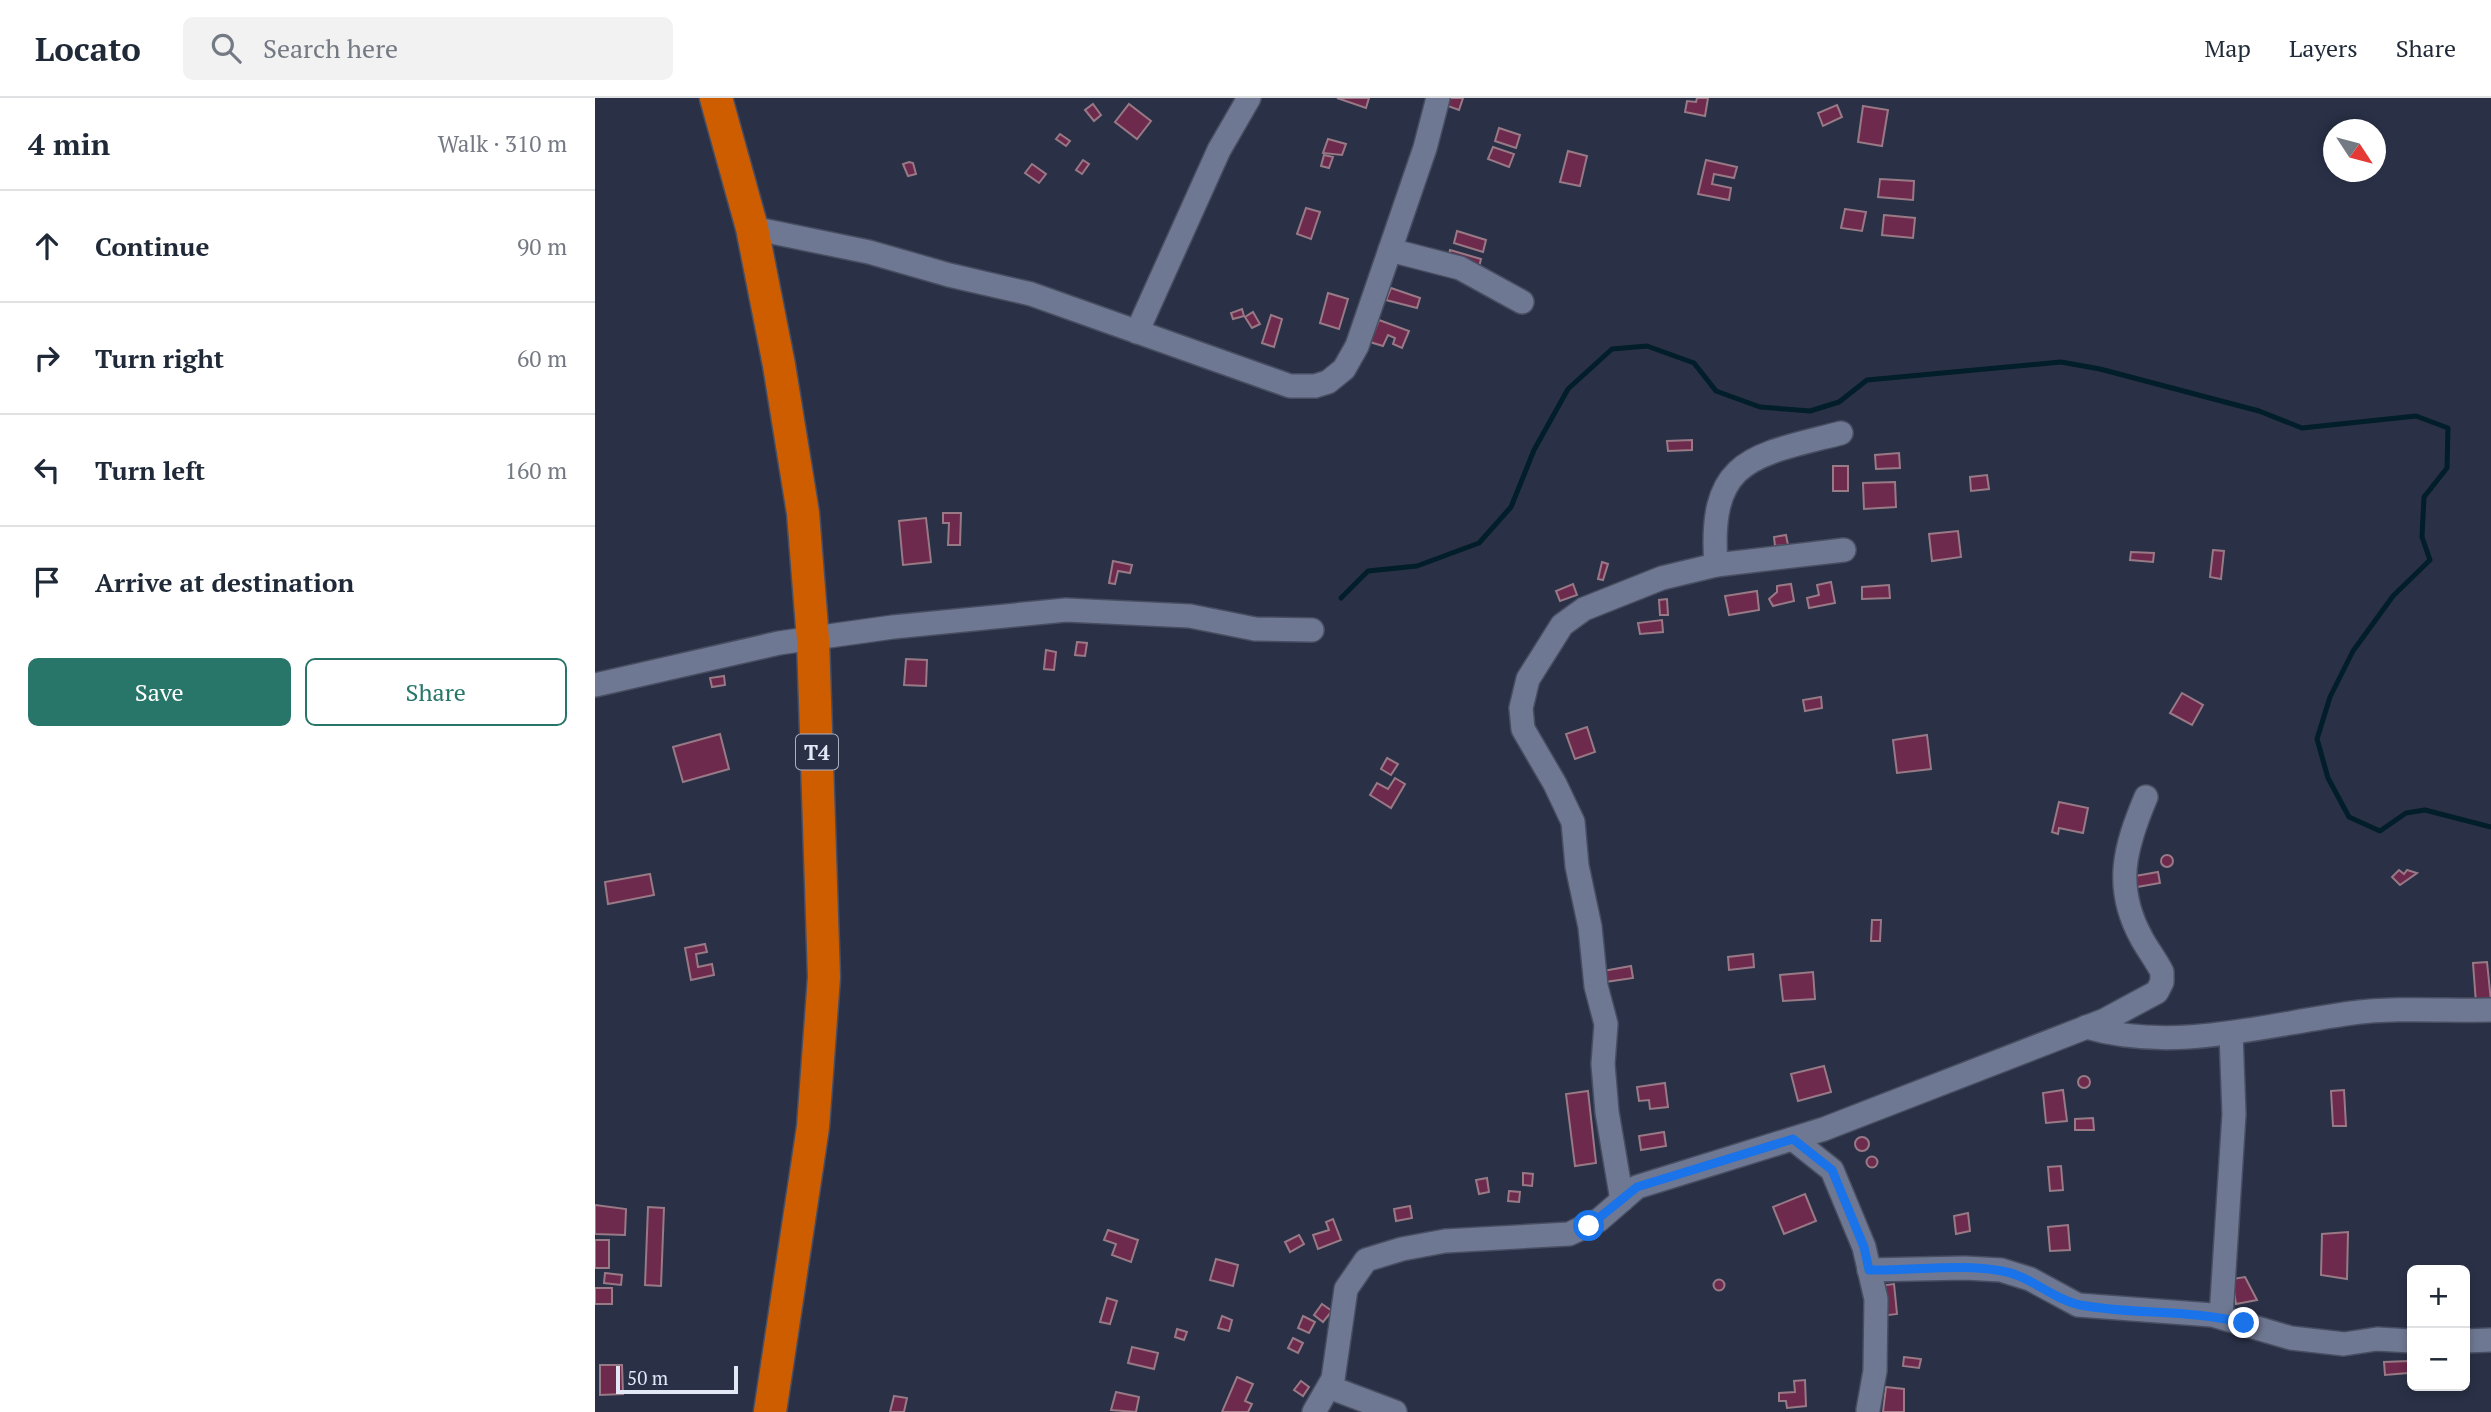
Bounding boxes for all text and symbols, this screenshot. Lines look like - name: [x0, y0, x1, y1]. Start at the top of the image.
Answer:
- search box: [183, 17, 673, 80]
- text: Locato: [35, 27, 141, 70]
- icon: search: [207, 29, 245, 67]
- text: Search here: [263, 31, 398, 65]
- text: Map: [2204, 32, 2251, 64]
- text: Layers: [2289, 32, 2358, 64]
- text: Share: [2396, 32, 2456, 64]
- north arrow: [2323, 119, 2386, 182]
- text: 4 min: [28, 124, 110, 164]
- text: Walk · 310 m: [438, 128, 567, 159]
- icon: ahead: [28, 227, 66, 265]
- text: Continue: [95, 229, 209, 263]
- text: 90 m: [517, 231, 567, 262]
- icon: right: [28, 339, 66, 377]
- text: Turn right: [95, 341, 224, 375]
- text: 60 m: [517, 343, 567, 374]
- icon: left: [28, 451, 66, 489]
- text: Turn left: [95, 453, 205, 487]
- text: 160 m: [505, 455, 567, 486]
- icon: arrive: [28, 563, 66, 601]
- text: Arrive at destination: [95, 565, 354, 599]
- button: Save: [28, 658, 291, 726]
- button: Share: [305, 658, 567, 726]
- road number: T4: [796, 734, 838, 770]
- route start: [1573, 1210, 1604, 1241]
- map controls: [2407, 1265, 2470, 1391]
- button: +: [2407, 1265, 2470, 1328]
- route end: [2228, 1307, 2259, 1338]
- button: −: [2407, 1328, 2470, 1391]
- scale bar: [616, 1363, 739, 1395]
- text: 50 m: [627, 1365, 668, 1390]

